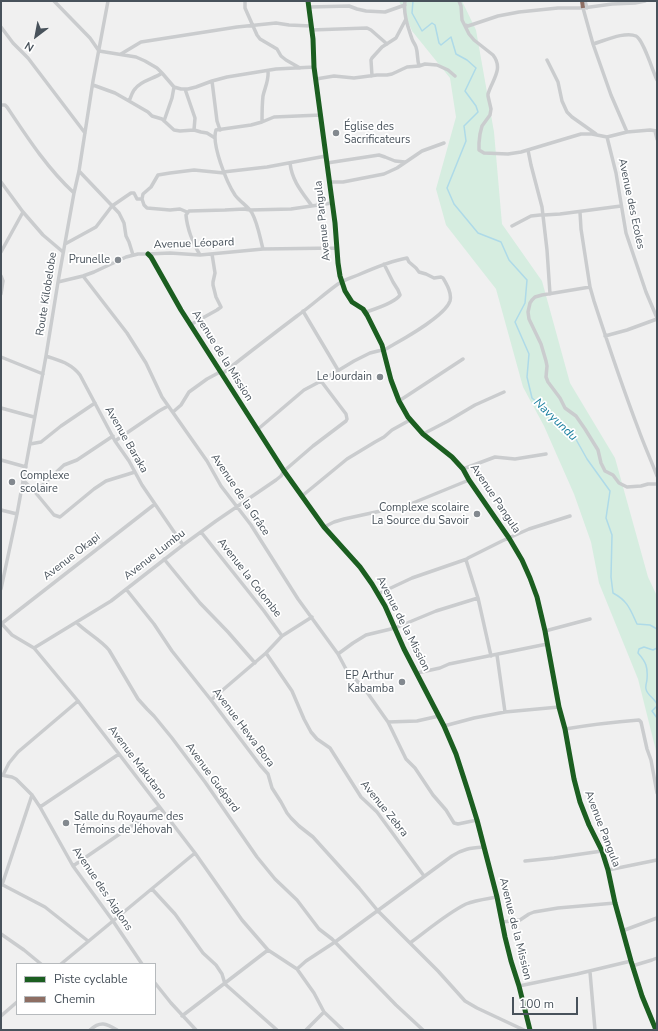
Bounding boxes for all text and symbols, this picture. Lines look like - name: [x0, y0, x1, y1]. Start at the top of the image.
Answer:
- north arrow: [16, 16, 56, 56]
- text: N: [22, 38, 37, 55]
- place label: Église des Sacrificateurs: [344, 120, 410, 146]
- marker: Église des Sacrificateurs: [331, 128, 341, 138]
- street label: Avenue des Ecoles: [615, 157, 647, 251]
- street label: Avenue Pangula: [312, 180, 334, 262]
- street label: Avenue Léopard: [153, 236, 235, 252]
- street label: Route Kilobelobe: [34, 251, 60, 337]
- place label: Prunelle: [69, 253, 110, 267]
- marker: Prunelle: [113, 255, 123, 265]
- street label: Avenue de la Mission: [189, 308, 255, 404]
- place label: Le Jourdain: [317, 370, 372, 384]
- marker: Le Jourdain: [375, 372, 385, 382]
- water label: Navyundu: [530, 396, 580, 444]
- street label: Avenue Baraka: [102, 404, 150, 476]
- street label: Avenue de la Grâce: [208, 452, 272, 538]
- street label: Avenue Pangula: [467, 462, 523, 536]
- place label: Complexe scolaire: [20, 469, 69, 495]
- marker: Complexe scolaire: [7, 477, 17, 487]
- place label: Complexe scolaire La Source du Savoir: [372, 501, 469, 527]
- marker: Complexe scolaire La Source du Savoir: [472, 509, 482, 519]
- street label: Avenue Lumbu: [122, 527, 188, 583]
- street label: Avenue Okapi: [41, 531, 103, 583]
- street label: Avenue la Colombe: [214, 536, 284, 620]
- street label: Avenue de la Mission: [373, 574, 433, 674]
- place label: EP Arthur Kabamba: [345, 669, 394, 695]
- marker: EP Arthur Kabamba: [397, 677, 407, 687]
- street label: Avenue Hewa Bora: [209, 686, 277, 770]
- street label: Avenue Makutano: [105, 723, 169, 803]
- street label: Avenue Guépard: [182, 741, 242, 815]
- street label: Avenue Zebra: [357, 778, 411, 840]
- street label: Avenue Pangula: [581, 789, 623, 869]
- place label: Salle du Royaume des Témoins de Jéhovah: [74, 810, 184, 836]
- marker: Salle du Royaume des Témoins de Jéhovah: [61, 818, 71, 828]
- street label: Avenue des Aiglons: [69, 844, 135, 934]
- street label: Avenue de la Mission: [496, 877, 534, 981]
- legend: [16, 963, 156, 1015]
- text: Piste cyclable: [54, 971, 128, 987]
- scale bar: [514, 989, 580, 1015]
- text: Chemin: [54, 991, 95, 1007]
- text: 100 m: [519, 996, 554, 1012]

